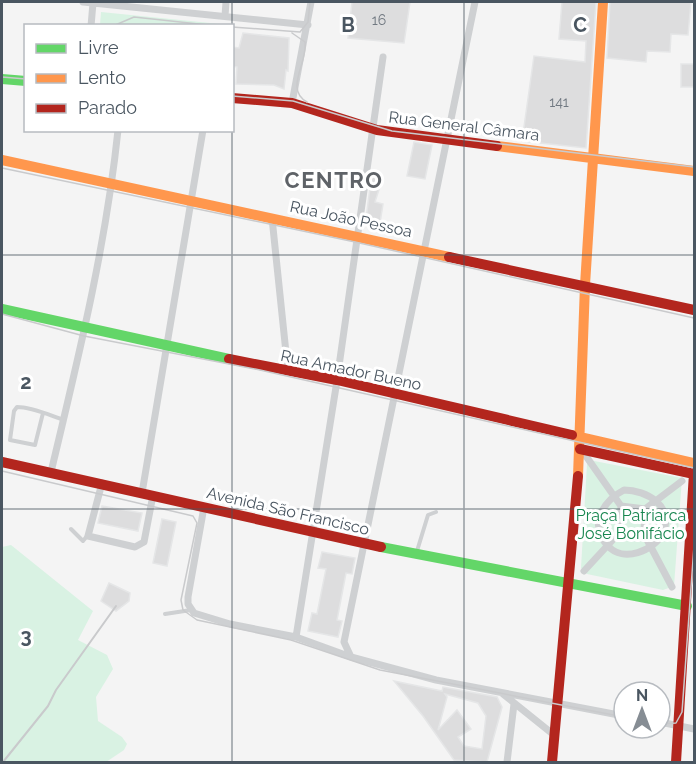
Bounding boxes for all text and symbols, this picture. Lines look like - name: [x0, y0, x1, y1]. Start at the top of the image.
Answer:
- house number: 16: [372, 12, 386, 28]
- text: B: [341, 13, 355, 37]
- text: C: [573, 13, 587, 37]
- legend: [24, 24, 234, 132]
- text: Livre: [78, 37, 119, 58]
- text: Lento: [78, 67, 126, 88]
- house number: 141: [549, 94, 569, 110]
- text: Parado: [78, 97, 137, 118]
- street label: Rua General Câmara: [387, 107, 541, 145]
- district label: CENTRO: [285, 167, 383, 193]
- street label: Rua João Pessoa: [288, 197, 414, 241]
- street label: Rua Amador Bueno: [279, 346, 423, 394]
- text: 2: [20, 370, 32, 394]
- street label: Avenida São Francisco: [205, 483, 371, 539]
- park label: Praça Patriarca José Bonifácio: [576, 506, 686, 543]
- text: 3: [20, 624, 32, 648]
- north arrow: [612, 680, 672, 740]
- text: N: [636, 686, 648, 705]

